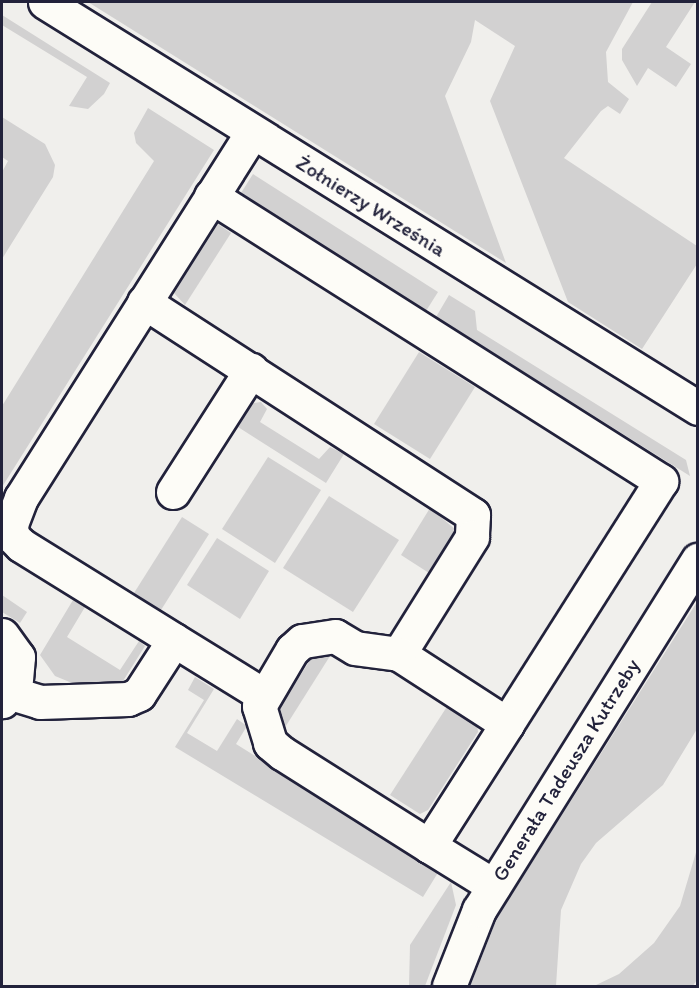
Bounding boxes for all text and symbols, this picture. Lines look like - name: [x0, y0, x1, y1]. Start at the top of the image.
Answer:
- street label: Żołnierzy Września: [292, 150, 450, 262]
- street label: Generała Tadeusza Kutrzeby: [487, 655, 645, 885]

